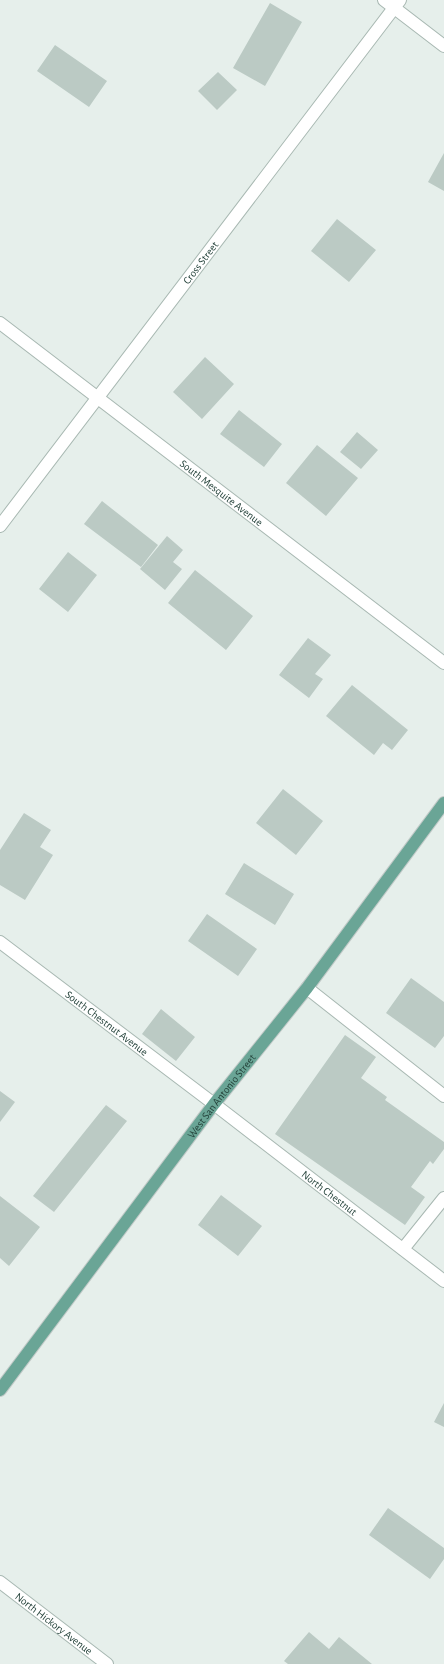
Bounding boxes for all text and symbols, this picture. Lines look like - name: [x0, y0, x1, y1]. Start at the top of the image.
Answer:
- street label: Cross Street: [181, 239, 221, 286]
- street label: South Mesquite Avenue: [178, 458, 265, 528]
- street label: South Chestnut Avenue: [63, 989, 150, 1058]
- street label: West San Antonio Street: [185, 1052, 258, 1140]
- street label: North Chestnut: [299, 1169, 359, 1218]
- street label: North Hickory Avenue: [13, 1591, 94, 1657]

